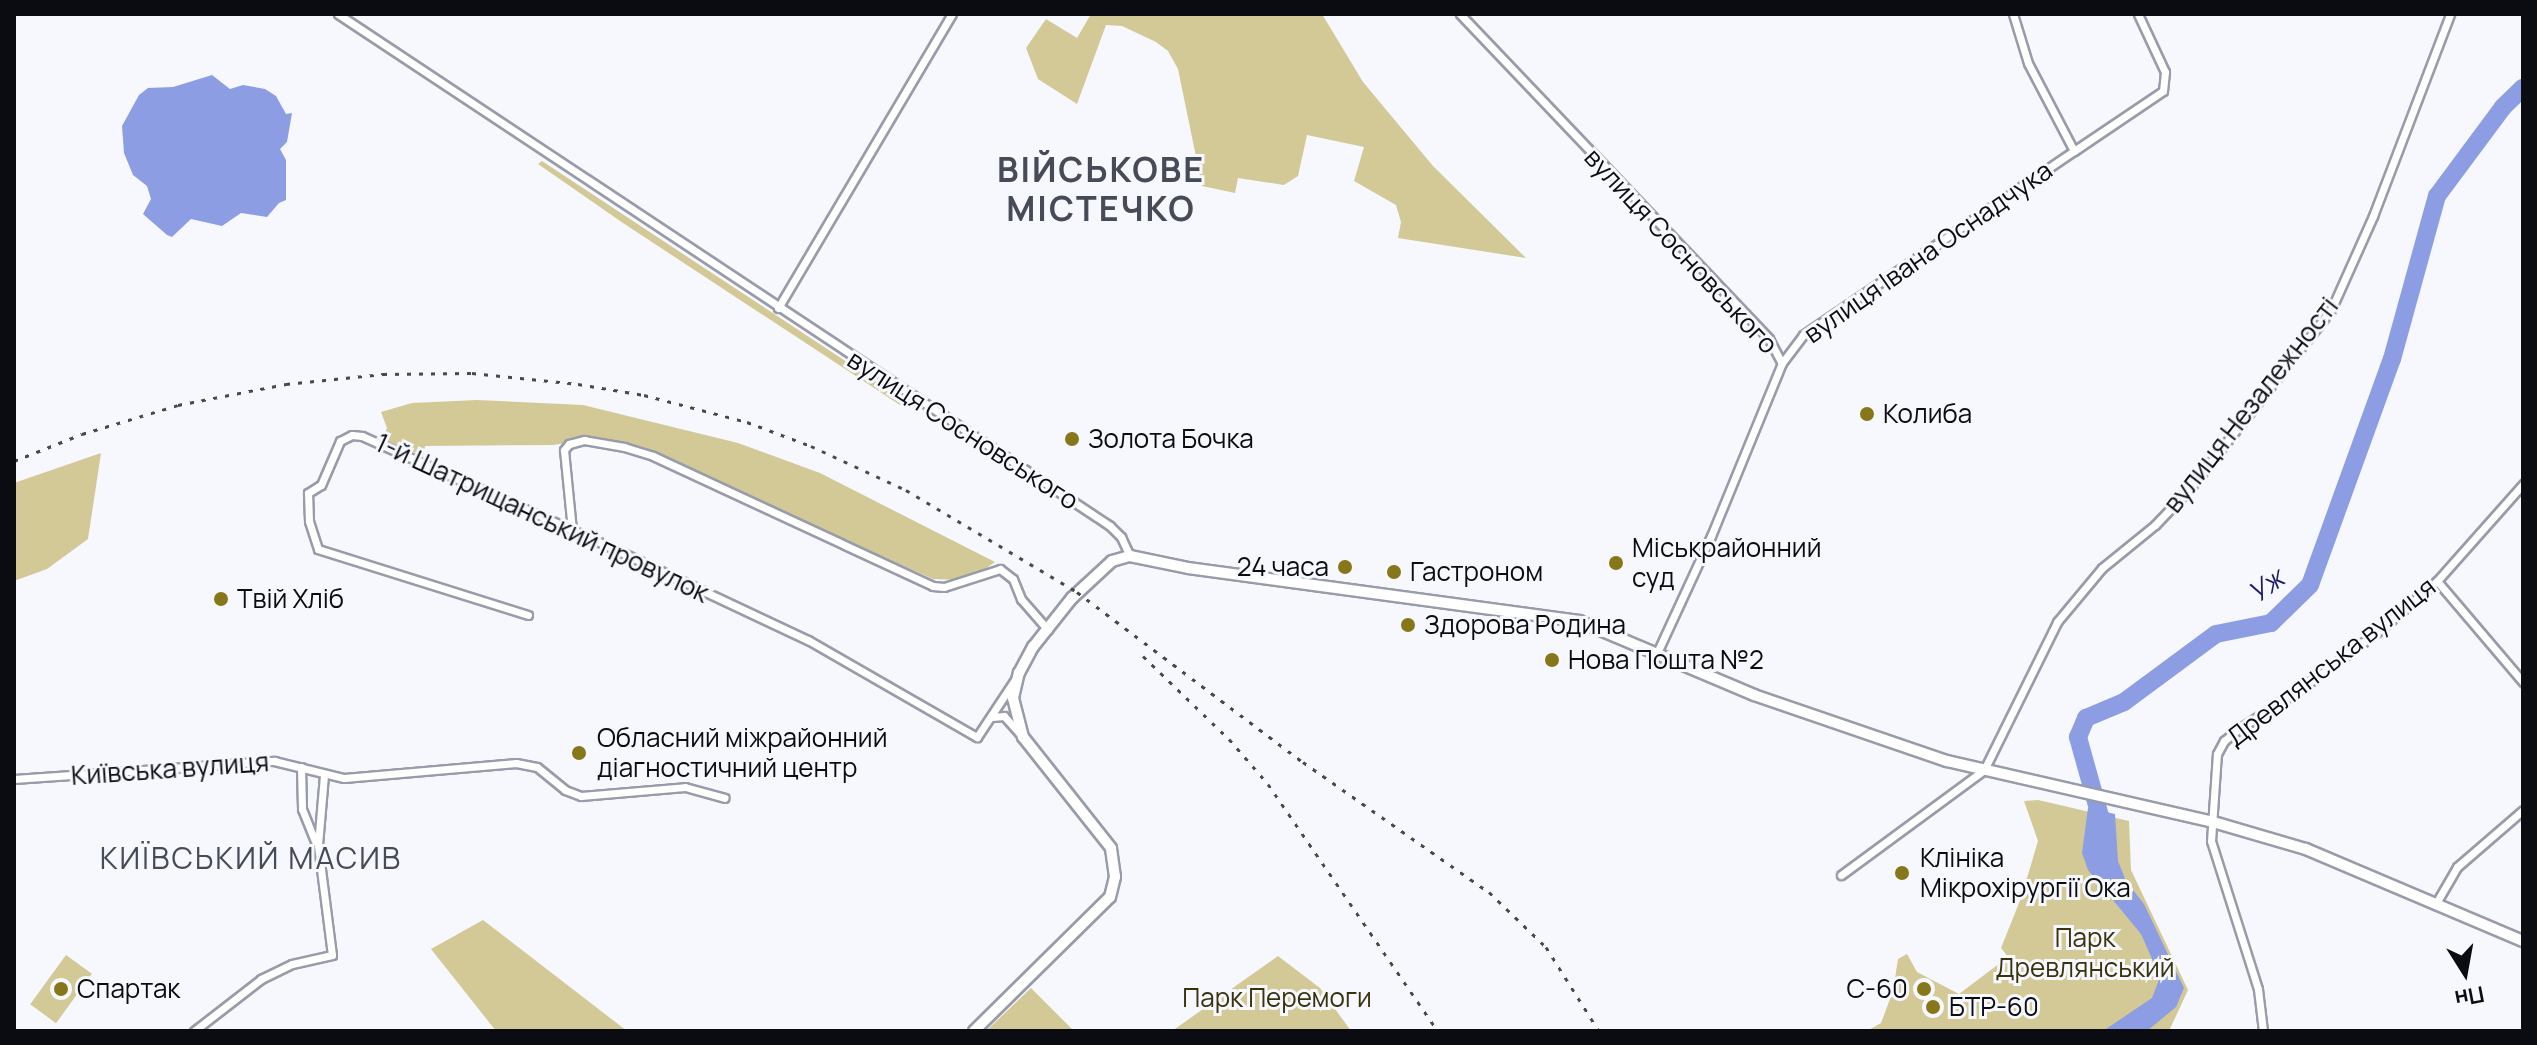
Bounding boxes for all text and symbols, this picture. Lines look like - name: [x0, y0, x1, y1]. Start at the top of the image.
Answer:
- street label: вулиця Сосновського: [1578, 142, 1784, 360]
- district label: ВІЙСЬКОВЕ МІСТЕЧКО: [997, 149, 1205, 228]
- street label: вулиця Івана Оснадчука: [1798, 154, 2058, 350]
- street label: вулиця Незалежності: [2157, 291, 2345, 519]
- street label: вулиця Сосновського: [842, 344, 1084, 516]
- place label: Колиба: [1883, 398, 1972, 430]
- marker: Колиба: [1858, 405, 1876, 423]
- place label: Золота Бочка: [1088, 423, 1254, 455]
- street label: 1-й Шатрищанський провулок: [370, 427, 714, 609]
- marker: Золота Бочка: [1063, 430, 1081, 448]
- place label: Міськрайонний суд: [1632, 532, 1821, 594]
- place label: 24 часа: [1237, 551, 1329, 583]
- marker: Міськрайонний суд: [1607, 554, 1625, 572]
- place label: Гастроном: [1410, 556, 1543, 588]
- marker: 24 часа: [1336, 558, 1354, 576]
- water label: Уж: [2240, 561, 2290, 609]
- marker: Гастроном: [1385, 563, 1403, 581]
- street label: Древлянська вулиця: [2220, 571, 2442, 753]
- place label: Твій Хліб: [237, 583, 344, 615]
- marker: Твій Хліб: [212, 590, 230, 608]
- place label: Здорова Родина: [1424, 609, 1626, 641]
- marker: Здорова Родина: [1399, 616, 1417, 634]
- place label: Нова Пошта №2: [1568, 644, 1764, 676]
- marker: Нова Пошта №2: [1543, 651, 1561, 669]
- place label: Обласний міжрайонний діагностичний центр: [597, 722, 887, 784]
- marker: Обласний міжрайонний діагностичний центр: [568, 742, 590, 764]
- street label: Київська вулиця: [70, 747, 270, 791]
- district label: КИЇВСЬКИЙ МАСИВ: [100, 840, 402, 876]
- place label: Клініка Мікрохірургії Ока: [1920, 842, 2131, 904]
- marker: Клініка Мікрохірургії Ока: [1891, 862, 1913, 884]
- park label: Парк Древлянський: [1995, 922, 2175, 984]
- north arrow: [2425, 933, 2505, 1013]
- place label: Спартак: [77, 973, 180, 1005]
- place label: С-60: [1846, 973, 1908, 1005]
- text: Пн: [2452, 979, 2487, 1014]
- marker: Спартак: [52, 980, 70, 998]
- marker: С-60: [1915, 980, 1933, 998]
- park label: Парк Перемоги: [1182, 982, 1372, 1014]
- place label: БТР-60: [1949, 991, 2039, 1023]
- marker: БТР-60: [1924, 998, 1942, 1016]

